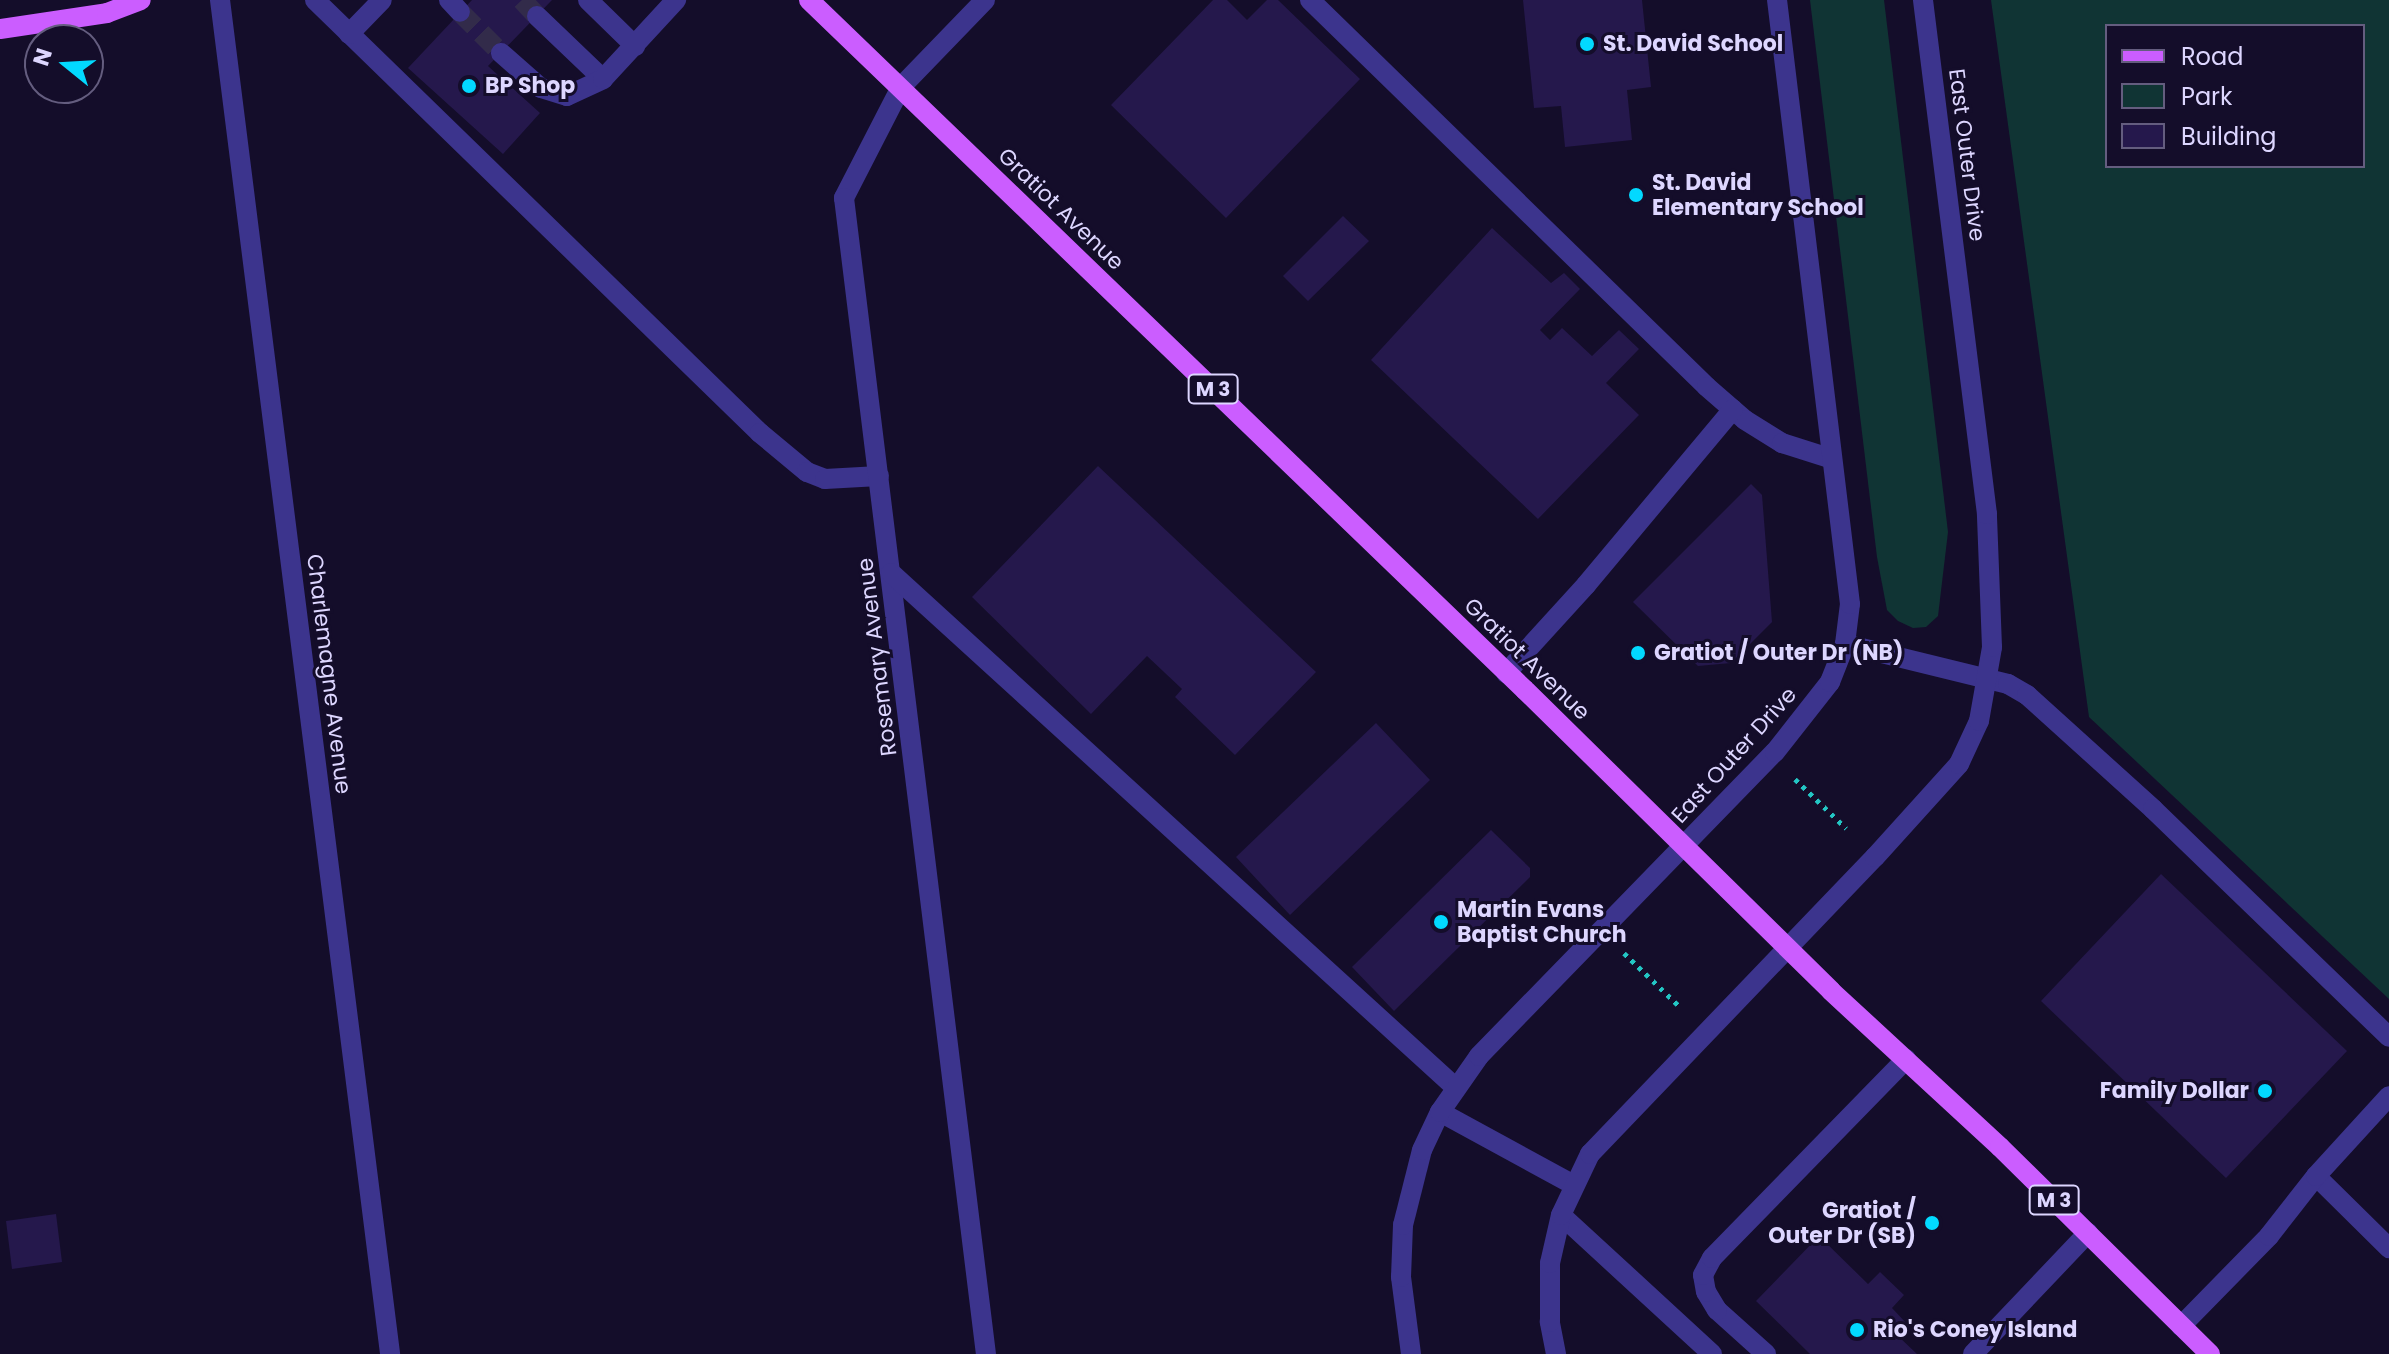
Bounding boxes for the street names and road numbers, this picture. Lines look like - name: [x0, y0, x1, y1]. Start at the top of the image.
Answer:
- street label: East Outer Drive: [1943, 67, 1991, 243]
- street label: Gratiot Avenue: [993, 142, 1129, 276]
- road number: M 3: [1187, 373, 1239, 405]
- street label: Charlemagne Avenue: [301, 552, 357, 796]
- street label: Rosemary Avenue: [852, 557, 902, 757]
- street label: Gratiot Avenue: [1459, 592, 1595, 726]
- street label: East Outer Drive: [1666, 682, 1802, 828]
- road number: M 3: [2028, 1184, 2080, 1216]

